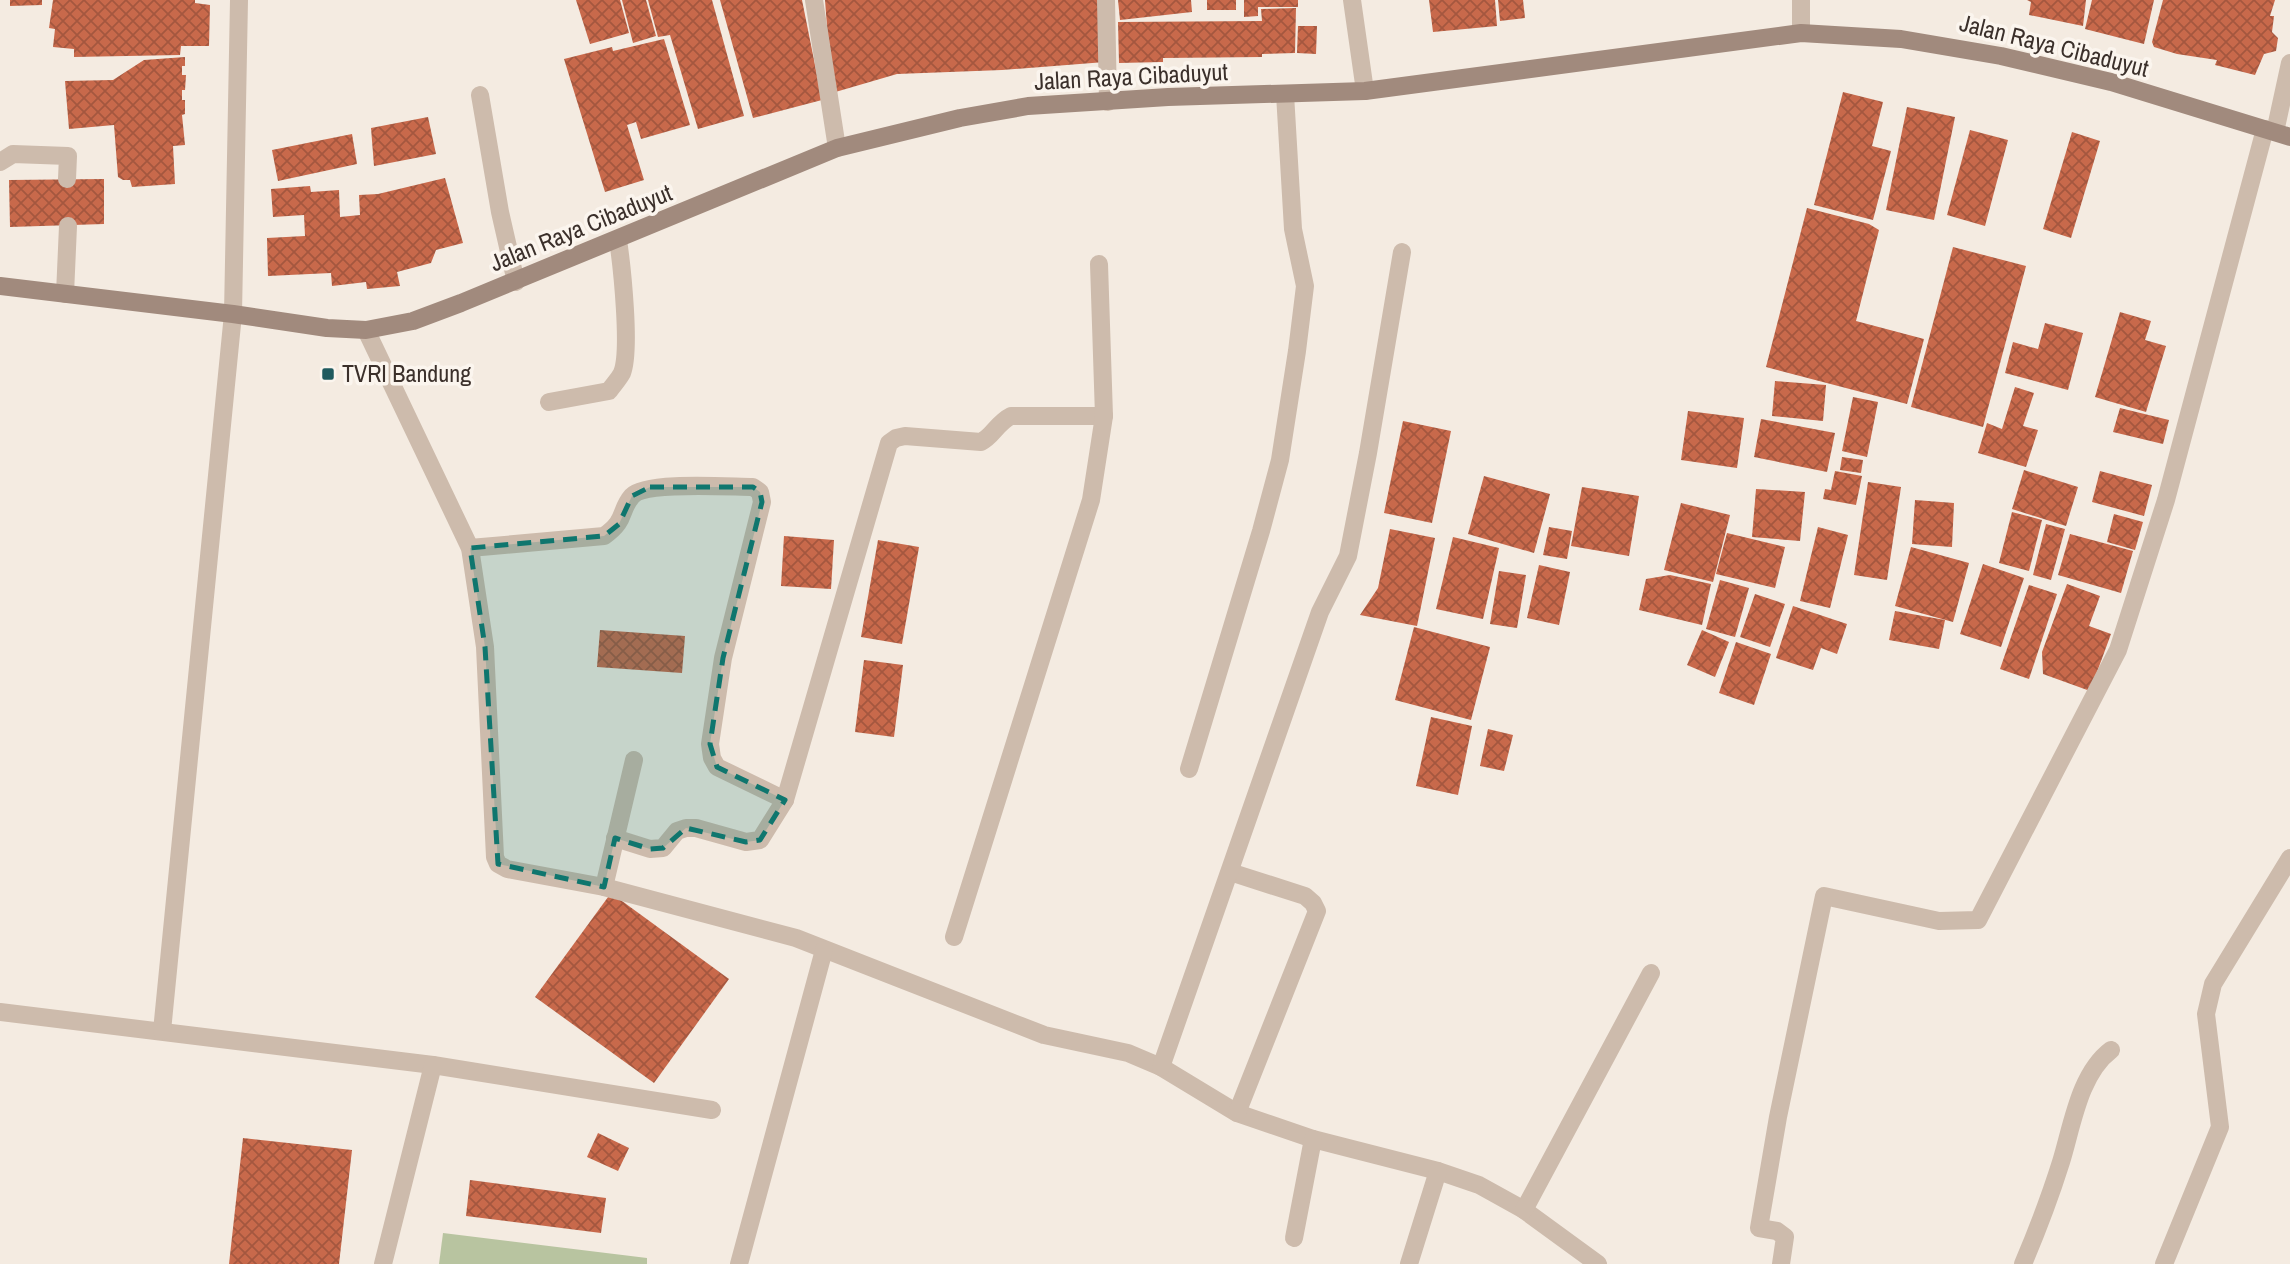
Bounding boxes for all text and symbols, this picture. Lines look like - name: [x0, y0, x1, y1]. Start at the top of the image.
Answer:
- street label: Jalan Raya Cibaduyut: [1956, 6, 2153, 84]
- street label: Jalan Raya Cibaduyut: [1033, 55, 1229, 97]
- street label: Jalan Raya Cibaduyut: [485, 176, 677, 278]
- place label: TVRI Bandung: [342, 357, 471, 389]
- marker: TVRI Bandung: [320, 366, 336, 382]

